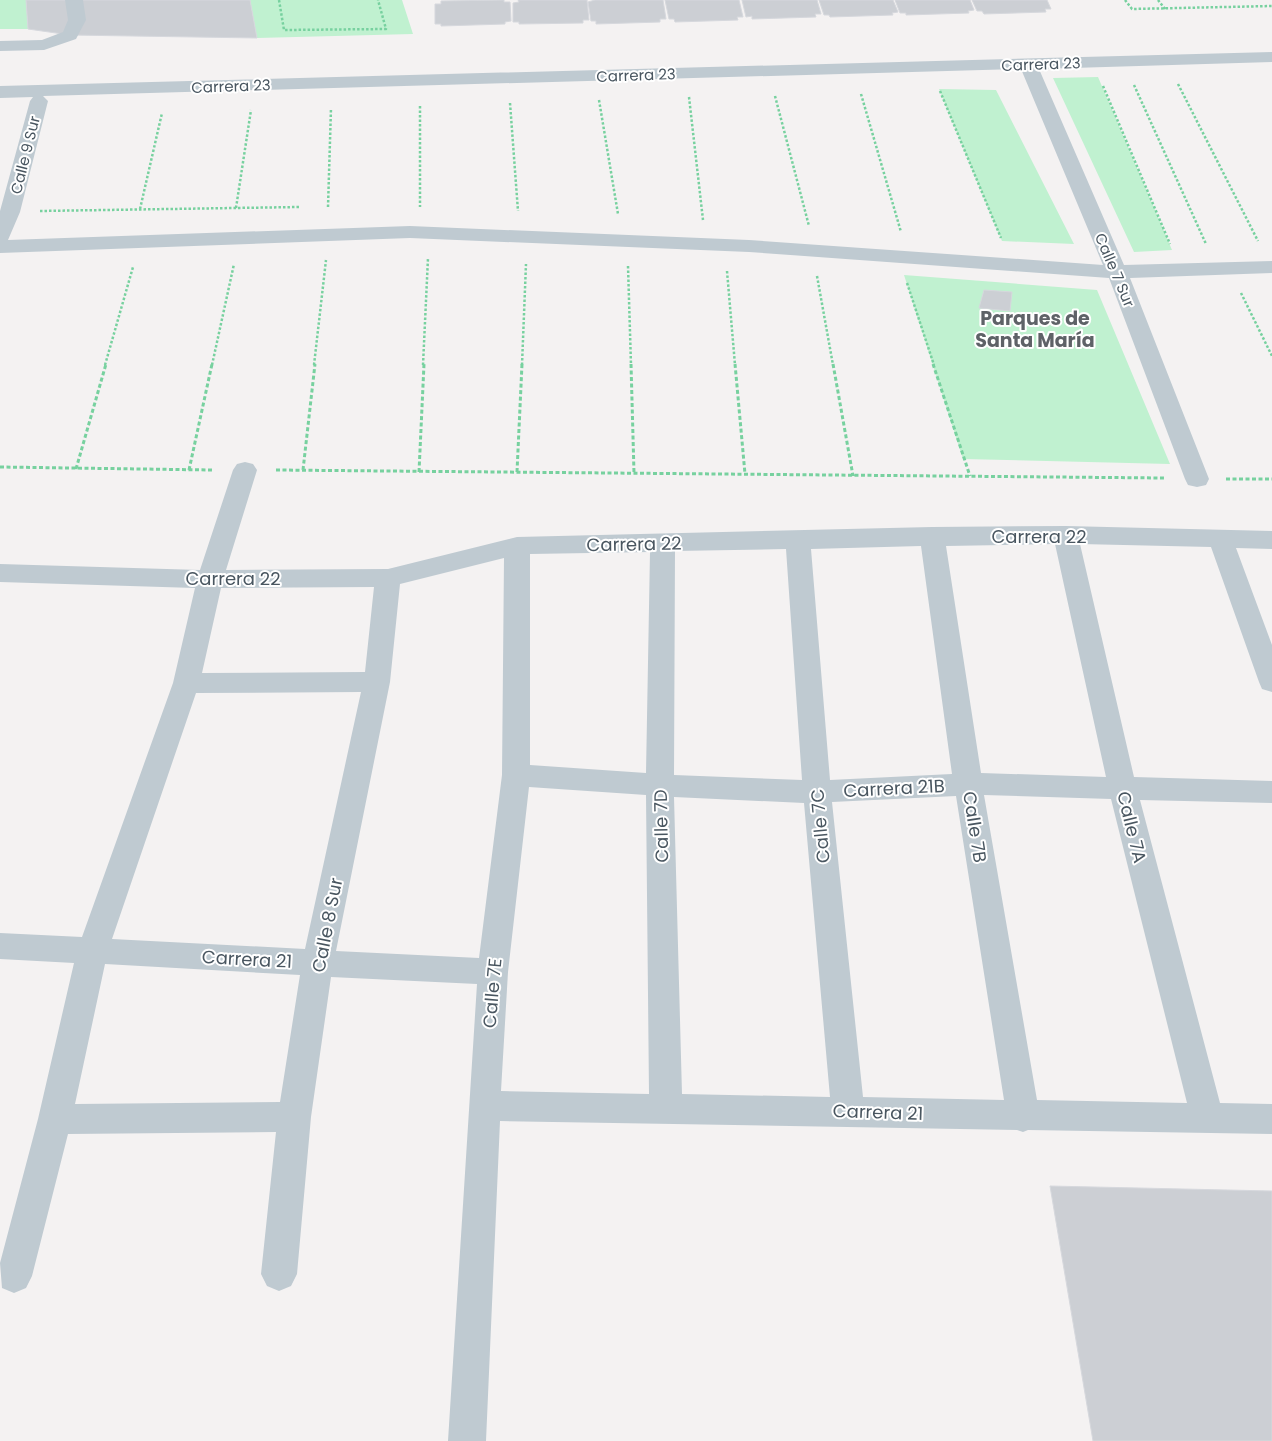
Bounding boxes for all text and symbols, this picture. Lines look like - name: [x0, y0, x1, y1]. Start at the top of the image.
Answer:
- street label: Carrera 23: [1001, 52, 1081, 76]
- street label: Carrera 23: [596, 63, 676, 87]
- street label: Carrera 23: [191, 74, 271, 98]
- street label: Calle 9 Sur: [5, 113, 45, 196]
- street label: Calle 7 Sur: [1090, 230, 1140, 311]
- district label: Parques de Santa María: [975, 305, 1095, 354]
- street label: Carrera 22: [991, 524, 1087, 549]
- street label: Carrera 22: [586, 531, 682, 557]
- street label: Carrera 22: [185, 566, 281, 591]
- street label: Carrera 21B: [843, 773, 945, 803]
- street label: Calle 7C: [804, 788, 836, 864]
- street label: Calle 7D: [648, 789, 674, 863]
- street label: Calle 7A: [1111, 789, 1153, 865]
- street label: Calle 7B: [957, 790, 993, 864]
- street label: Calle 8 Sur: [306, 875, 348, 974]
- street label: Carrera 21: [201, 944, 293, 974]
- street label: Calle 7E: [476, 957, 508, 1029]
- street label: Carrera 21: [832, 1098, 924, 1126]

